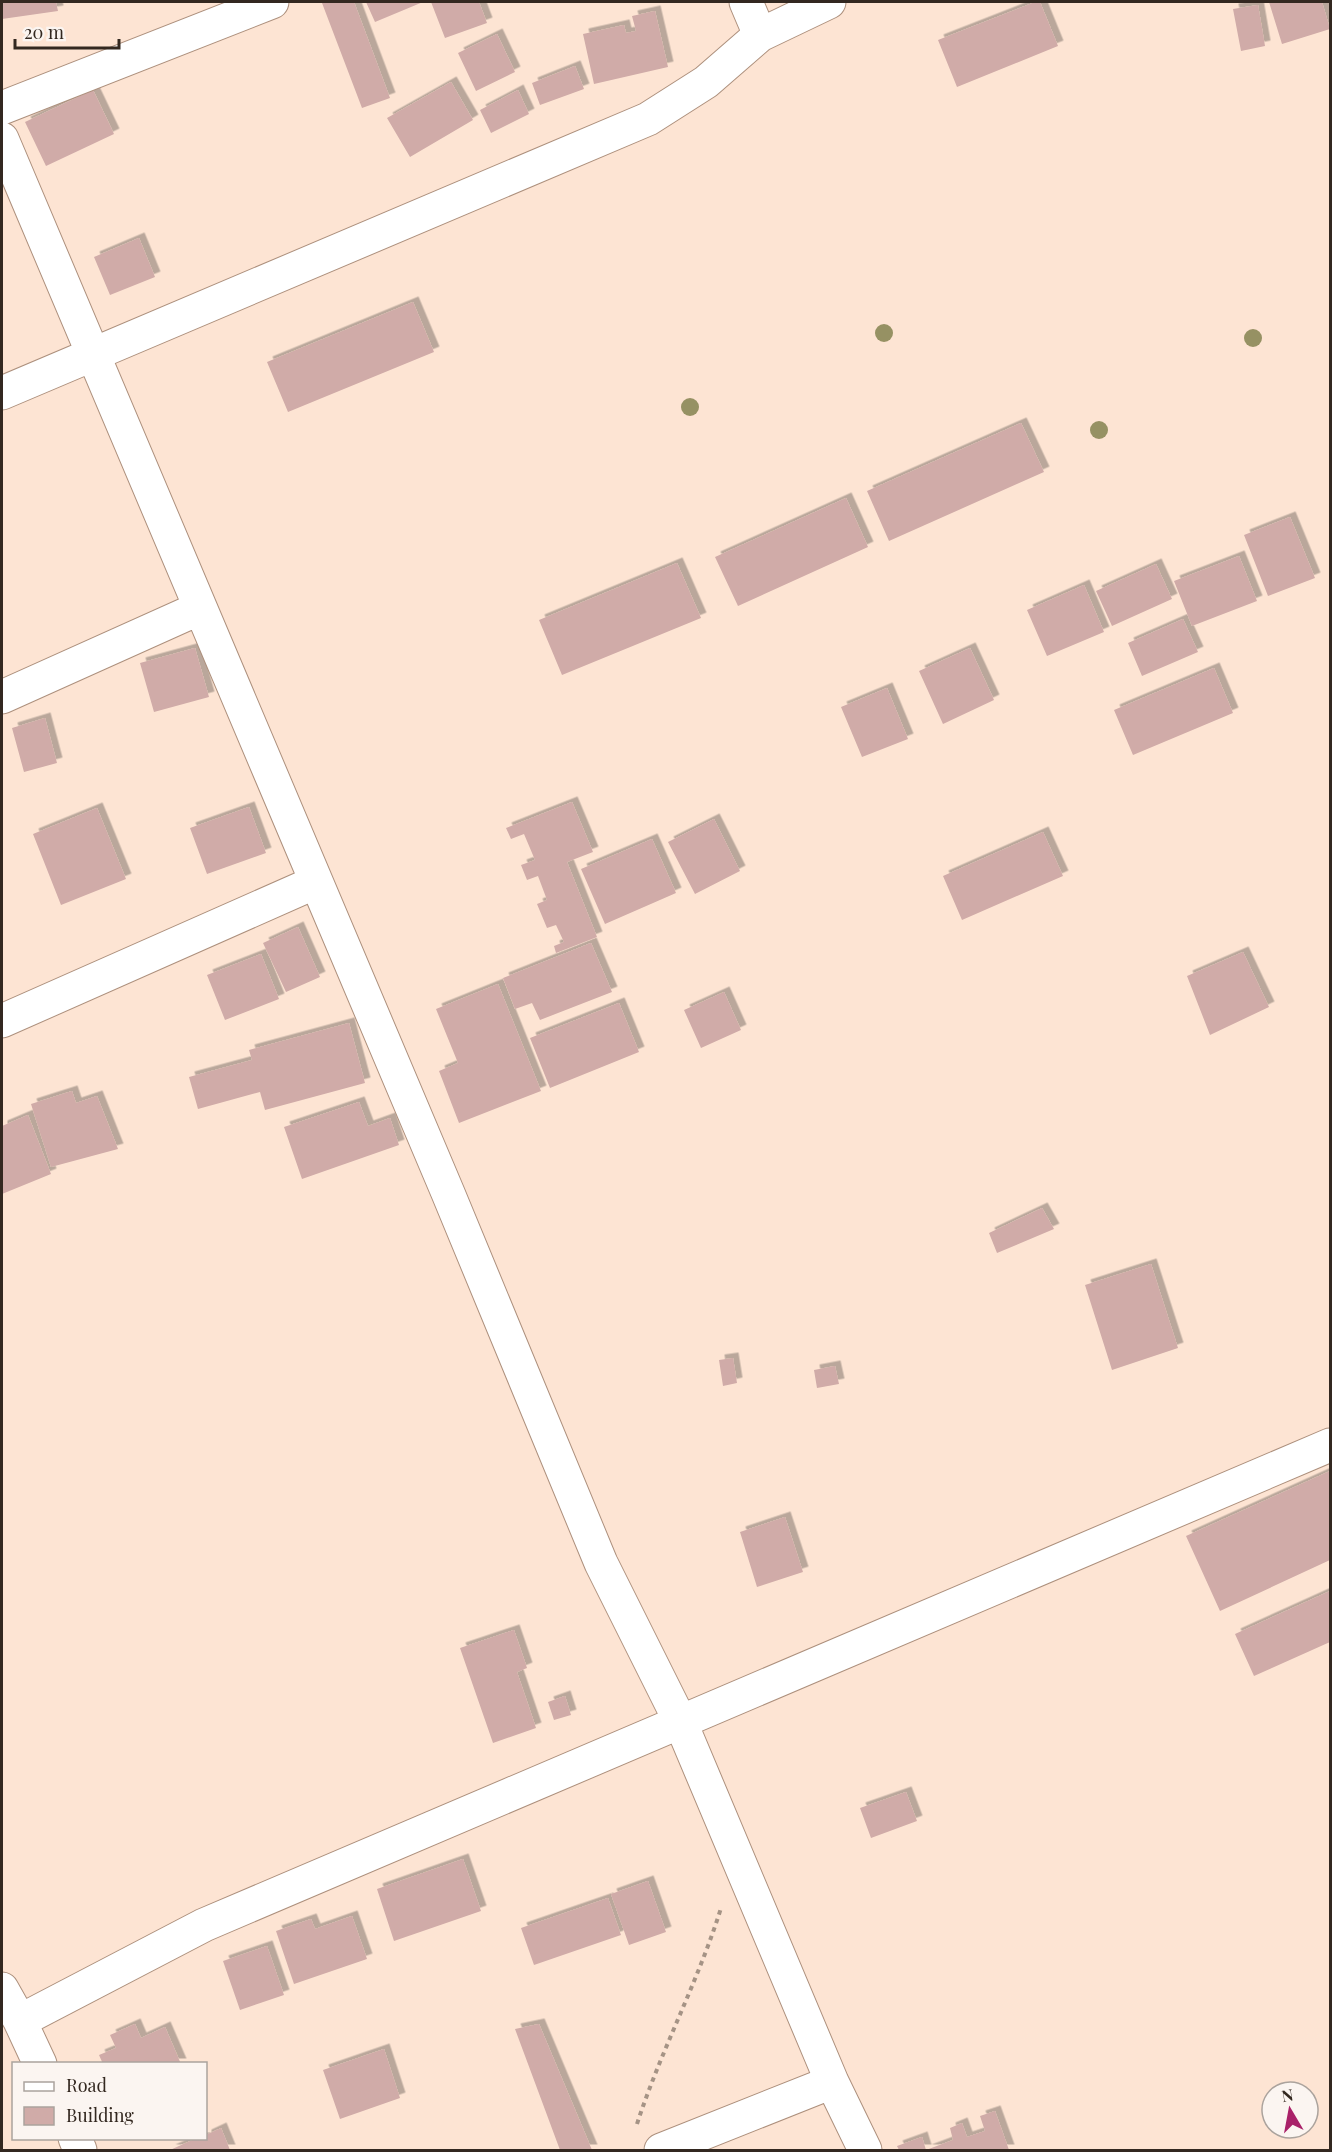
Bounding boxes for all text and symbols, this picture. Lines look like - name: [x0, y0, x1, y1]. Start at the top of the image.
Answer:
- scale bar: [15, 12, 118, 50]
- text: 20 m: [24, 20, 64, 44]
- legend: [12, 2062, 207, 2140]
- text: Road: [66, 2073, 107, 2097]
- north arrow: [1260, 2080, 1320, 2140]
- text: N: [1280, 2083, 1295, 2106]
- text: Building: [66, 2103, 134, 2127]

